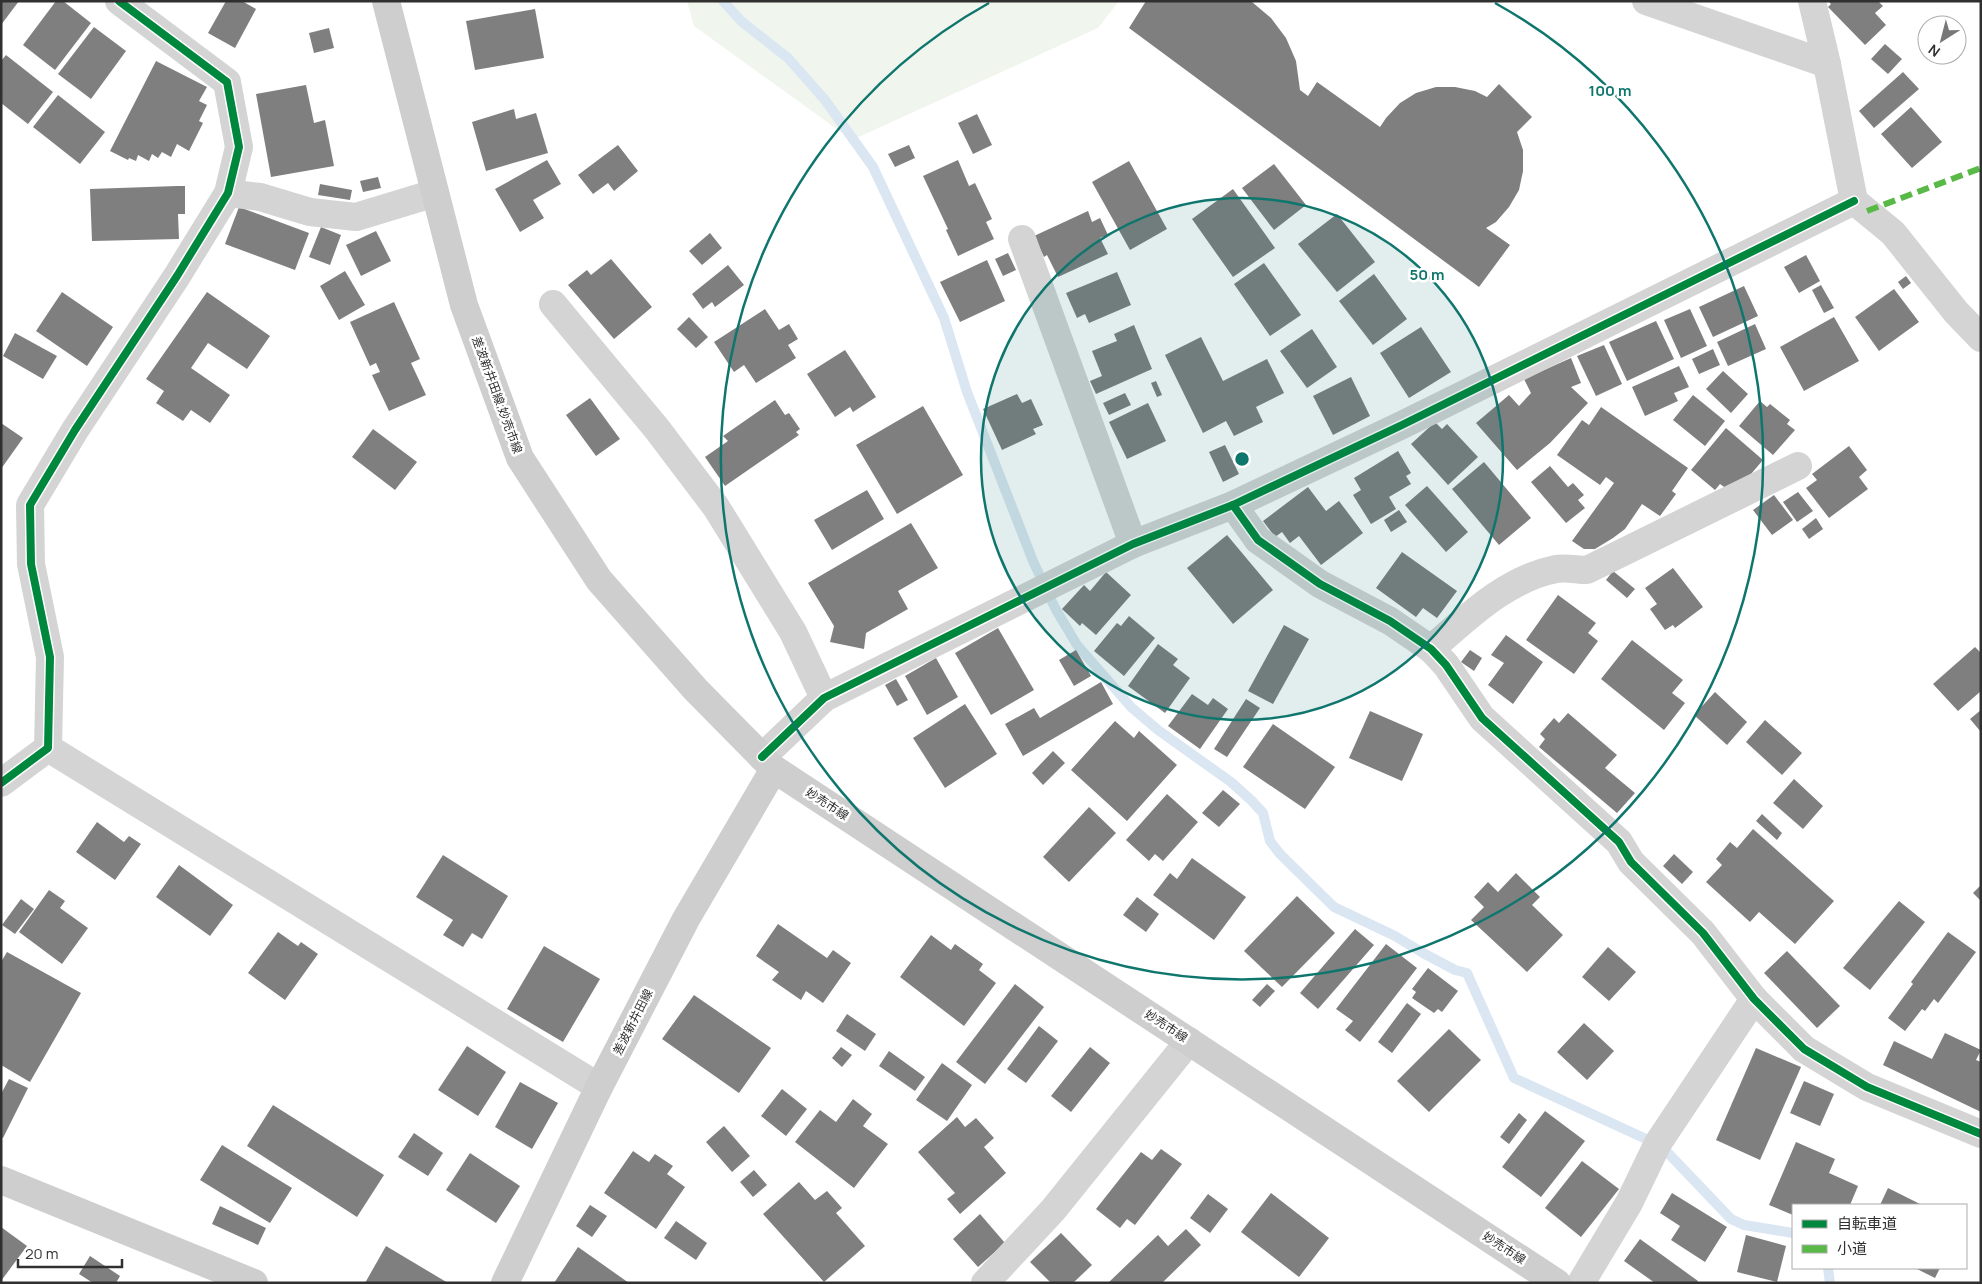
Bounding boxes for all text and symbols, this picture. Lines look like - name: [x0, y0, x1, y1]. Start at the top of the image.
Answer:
- north arrow: [1917, 15, 1967, 65]
- text: N: [1924, 40, 1944, 62]
- text: 100 m: [1589, 80, 1631, 101]
- text: 50 m: [1409, 264, 1445, 285]
- street label: 差波新井田線;妙売市線: [468, 334, 527, 456]
- centre of rings: [1233, 450, 1251, 468]
- street label: 妙売市線: [803, 783, 852, 824]
- street label: 差波新井田線: [609, 986, 656, 1058]
- street label: 妙売市線: [1142, 1005, 1191, 1046]
- legend: [1792, 1204, 1967, 1269]
- text: 自転車道: [1837, 1213, 1897, 1234]
- street label: 妙売市線: [1480, 1227, 1529, 1268]
- scale bar: [18, 1236, 121, 1268]
- text: 小道: [1837, 1238, 1867, 1259]
- text: 20 m: [25, 1243, 58, 1264]

